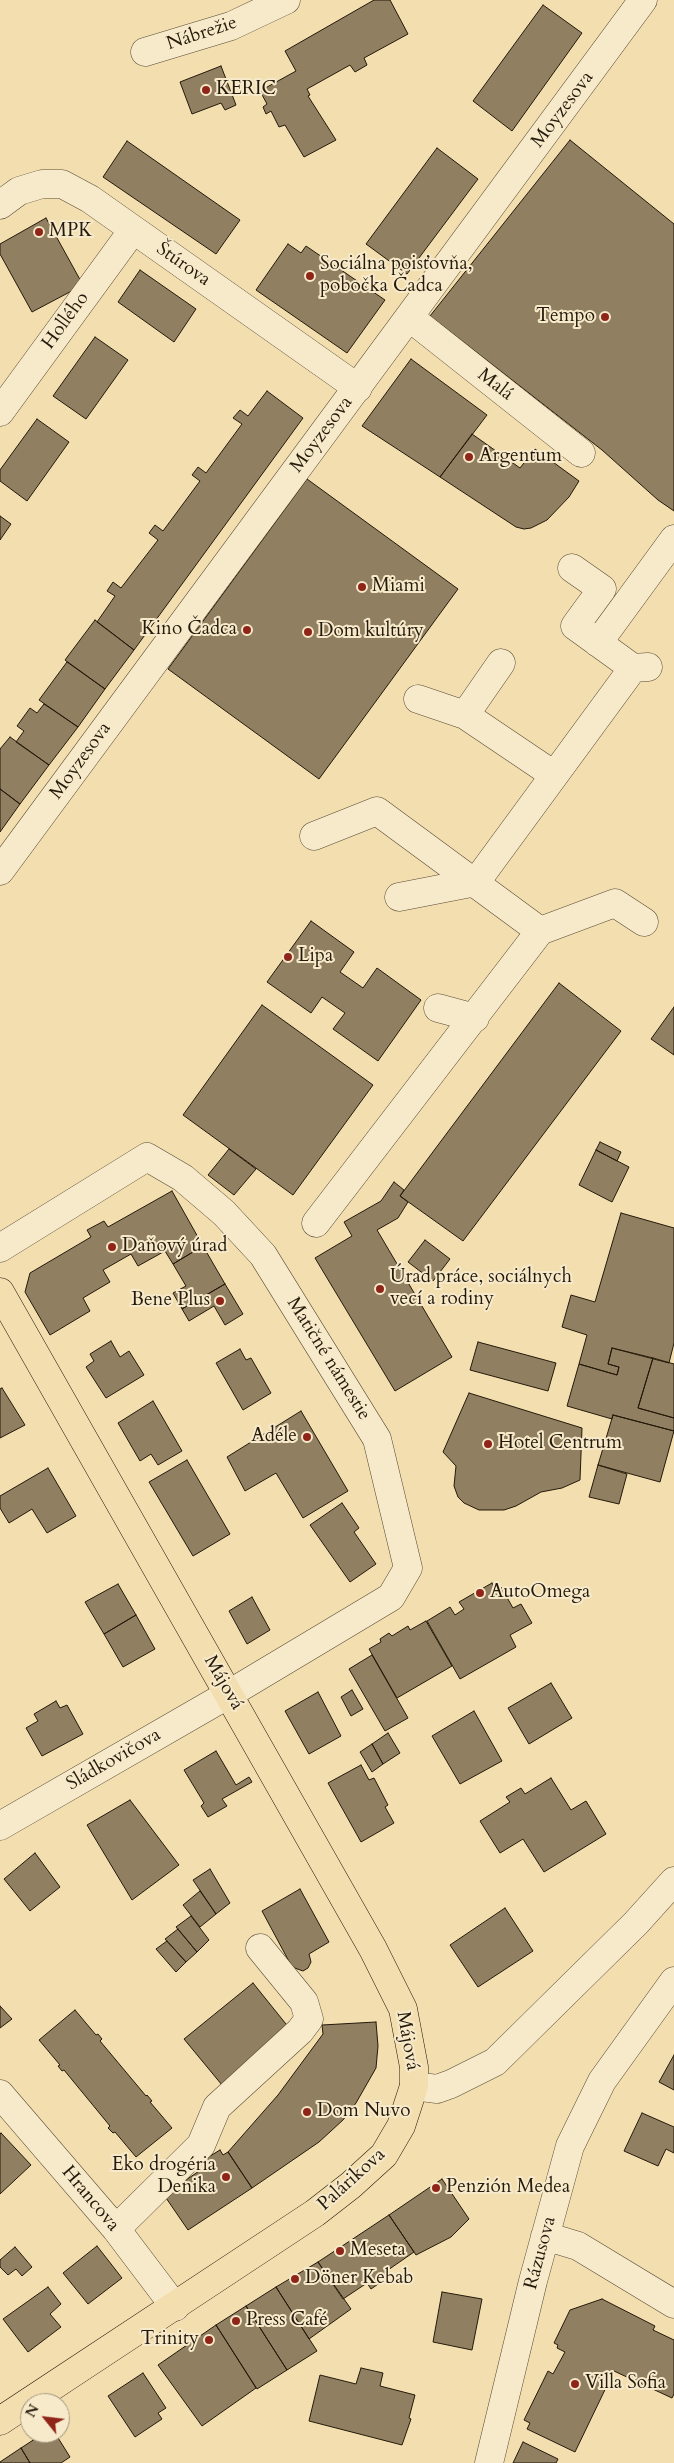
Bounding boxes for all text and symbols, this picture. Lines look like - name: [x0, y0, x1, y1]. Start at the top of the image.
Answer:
- street label: Nábrežie: [164, 12, 240, 56]
- street label: Moyzesova: [527, 67, 599, 153]
- place label: KERIC: [216, 79, 276, 101]
- marker: KERIC: [200, 84, 212, 96]
- place label: MPK: [49, 221, 92, 243]
- marker: MPK: [33, 226, 45, 238]
- street label: Štúrova: [151, 238, 215, 292]
- place label: Sociálna poisťovňa, pobočka Čadca: [320, 254, 473, 298]
- marker: Sociálna poisťovňa, pobočka Čadca: [304, 270, 316, 282]
- street label: Hollého: [38, 288, 94, 354]
- place label: Tempo: [536, 306, 595, 328]
- marker: Tempo: [599, 311, 611, 323]
- street label: Malá: [473, 364, 517, 406]
- street label: Moyzesova: [286, 392, 358, 478]
- place label: Argentum: [479, 446, 562, 468]
- marker: Argentum: [463, 451, 475, 463]
- place label: Miami: [372, 576, 425, 598]
- marker: Miami: [356, 581, 368, 593]
- place label: Kino Čadca: [142, 619, 237, 641]
- place label: Dom kultúry: [318, 621, 424, 643]
- marker: Kino Čadca: [241, 624, 253, 636]
- marker: Dom kultúry: [302, 626, 314, 638]
- street label: Moyzesova: [45, 718, 117, 804]
- place label: Lipa: [298, 946, 333, 968]
- marker: Lipa: [282, 951, 294, 963]
- place label: Daňový úrad: [122, 1236, 227, 1258]
- marker: Daňový úrad: [106, 1241, 118, 1253]
- place label: Úrad práce, sociálnych vecí a rodiny: [390, 1267, 572, 1311]
- marker: Úrad práce, sociálnych vecí a rodiny: [374, 1283, 386, 1295]
- place label: Bene Plus: [131, 1290, 210, 1312]
- street label: Matičné námestie: [281, 1293, 375, 1425]
- marker: Bene Plus: [214, 1295, 226, 1307]
- place label: Adéle: [251, 1426, 297, 1448]
- marker: Adéle: [301, 1431, 313, 1443]
- place label: Hotel Centrum: [498, 1433, 622, 1455]
- marker: Hotel Centrum: [482, 1438, 494, 1450]
- place label: AutoOmega: [490, 1582, 590, 1604]
- marker: AutoOmega: [474, 1587, 486, 1599]
- street label: Májová: [198, 1652, 248, 1714]
- street label: Sládkovičova: [63, 1724, 165, 1796]
- street label: Májová: [391, 2010, 423, 2072]
- place label: Dom Nuvo: [317, 2101, 410, 2123]
- marker: Dom Nuvo: [301, 2106, 313, 2118]
- street label: Palárikova: [314, 2144, 390, 2216]
- place label: Eko drogéria Denika: [112, 2155, 216, 2199]
- street label: Hrancova: [56, 2162, 124, 2236]
- marker: Eko drogéria Denika: [220, 2171, 232, 2183]
- place label: Penzión Medea: [446, 2177, 570, 2199]
- marker: Penzión Medea: [430, 2182, 442, 2194]
- street label: Rázusova: [520, 2214, 562, 2292]
- place label: Meseta: [350, 2240, 406, 2262]
- marker: Meseta: [334, 2245, 346, 2257]
- place label: Döner Kebab: [305, 2268, 414, 2290]
- marker: Döner Kebab: [289, 2273, 301, 2285]
- place label: Press Café: [246, 2310, 328, 2332]
- marker: Press Café: [230, 2315, 242, 2327]
- place label: Trinity: [141, 2329, 199, 2351]
- marker: Trinity: [203, 2334, 215, 2346]
- place label: Villa Sofia: [585, 2373, 666, 2395]
- marker: Villa Sofia: [569, 2378, 581, 2390]
- north arrow: [20, 2393, 70, 2443]
- text: N: [21, 2401, 44, 2421]

